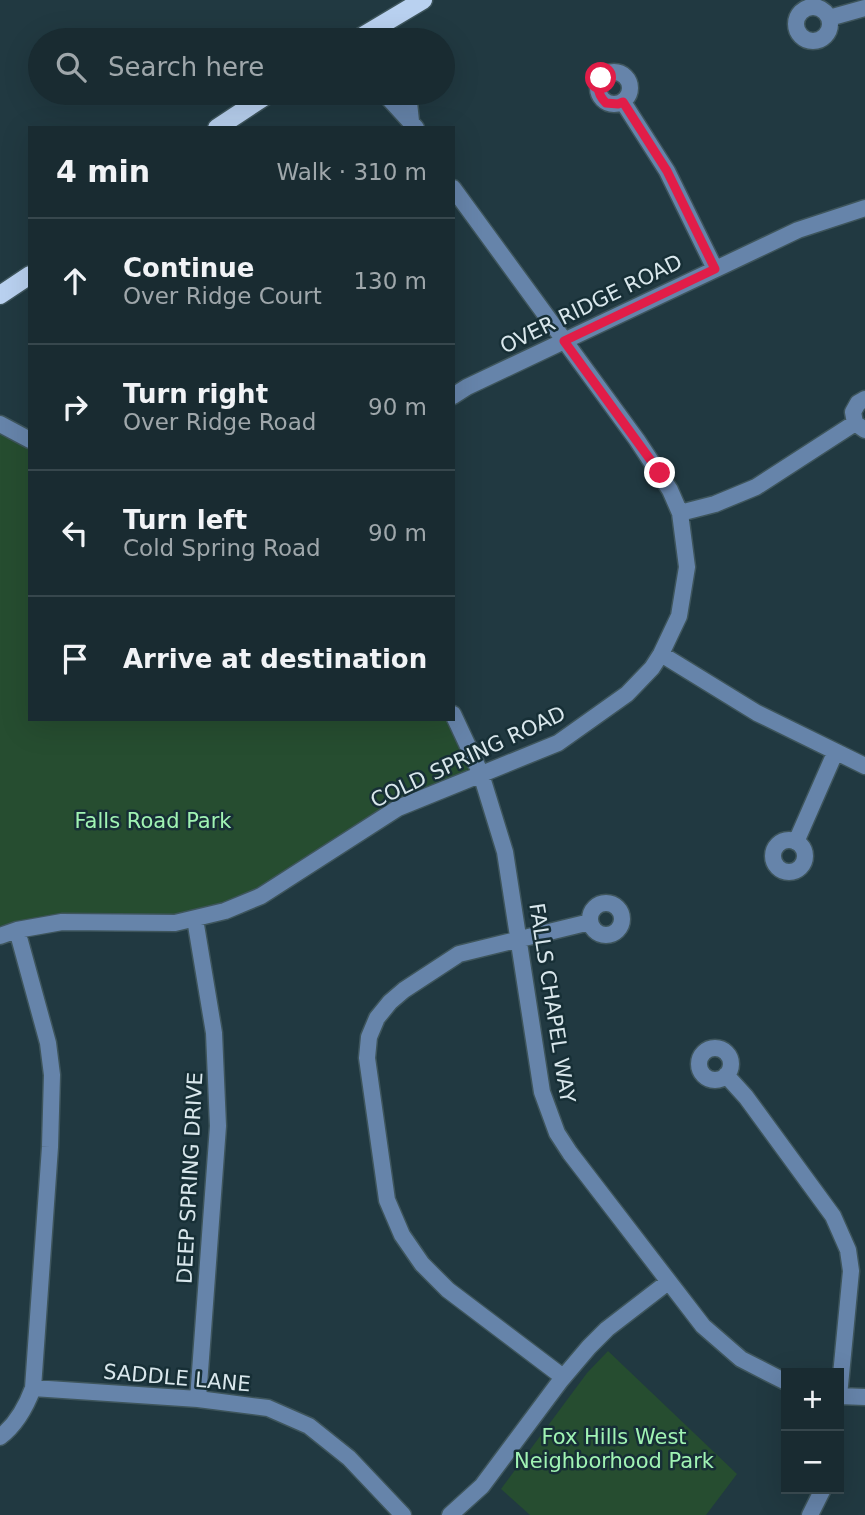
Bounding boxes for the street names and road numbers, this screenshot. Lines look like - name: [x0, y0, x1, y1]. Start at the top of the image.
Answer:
- street label: OVER RIDGE ROAD: [496, 249, 686, 359]
- street label: COLD SPRING ROAD: [367, 701, 569, 813]
- street label: FALLS CHAPEL WAY: [524, 901, 580, 1105]
- street label: DEEP SPRING DRIVE: [172, 1071, 208, 1285]
- street label: SADDLE LANE: [102, 1360, 252, 1396]

